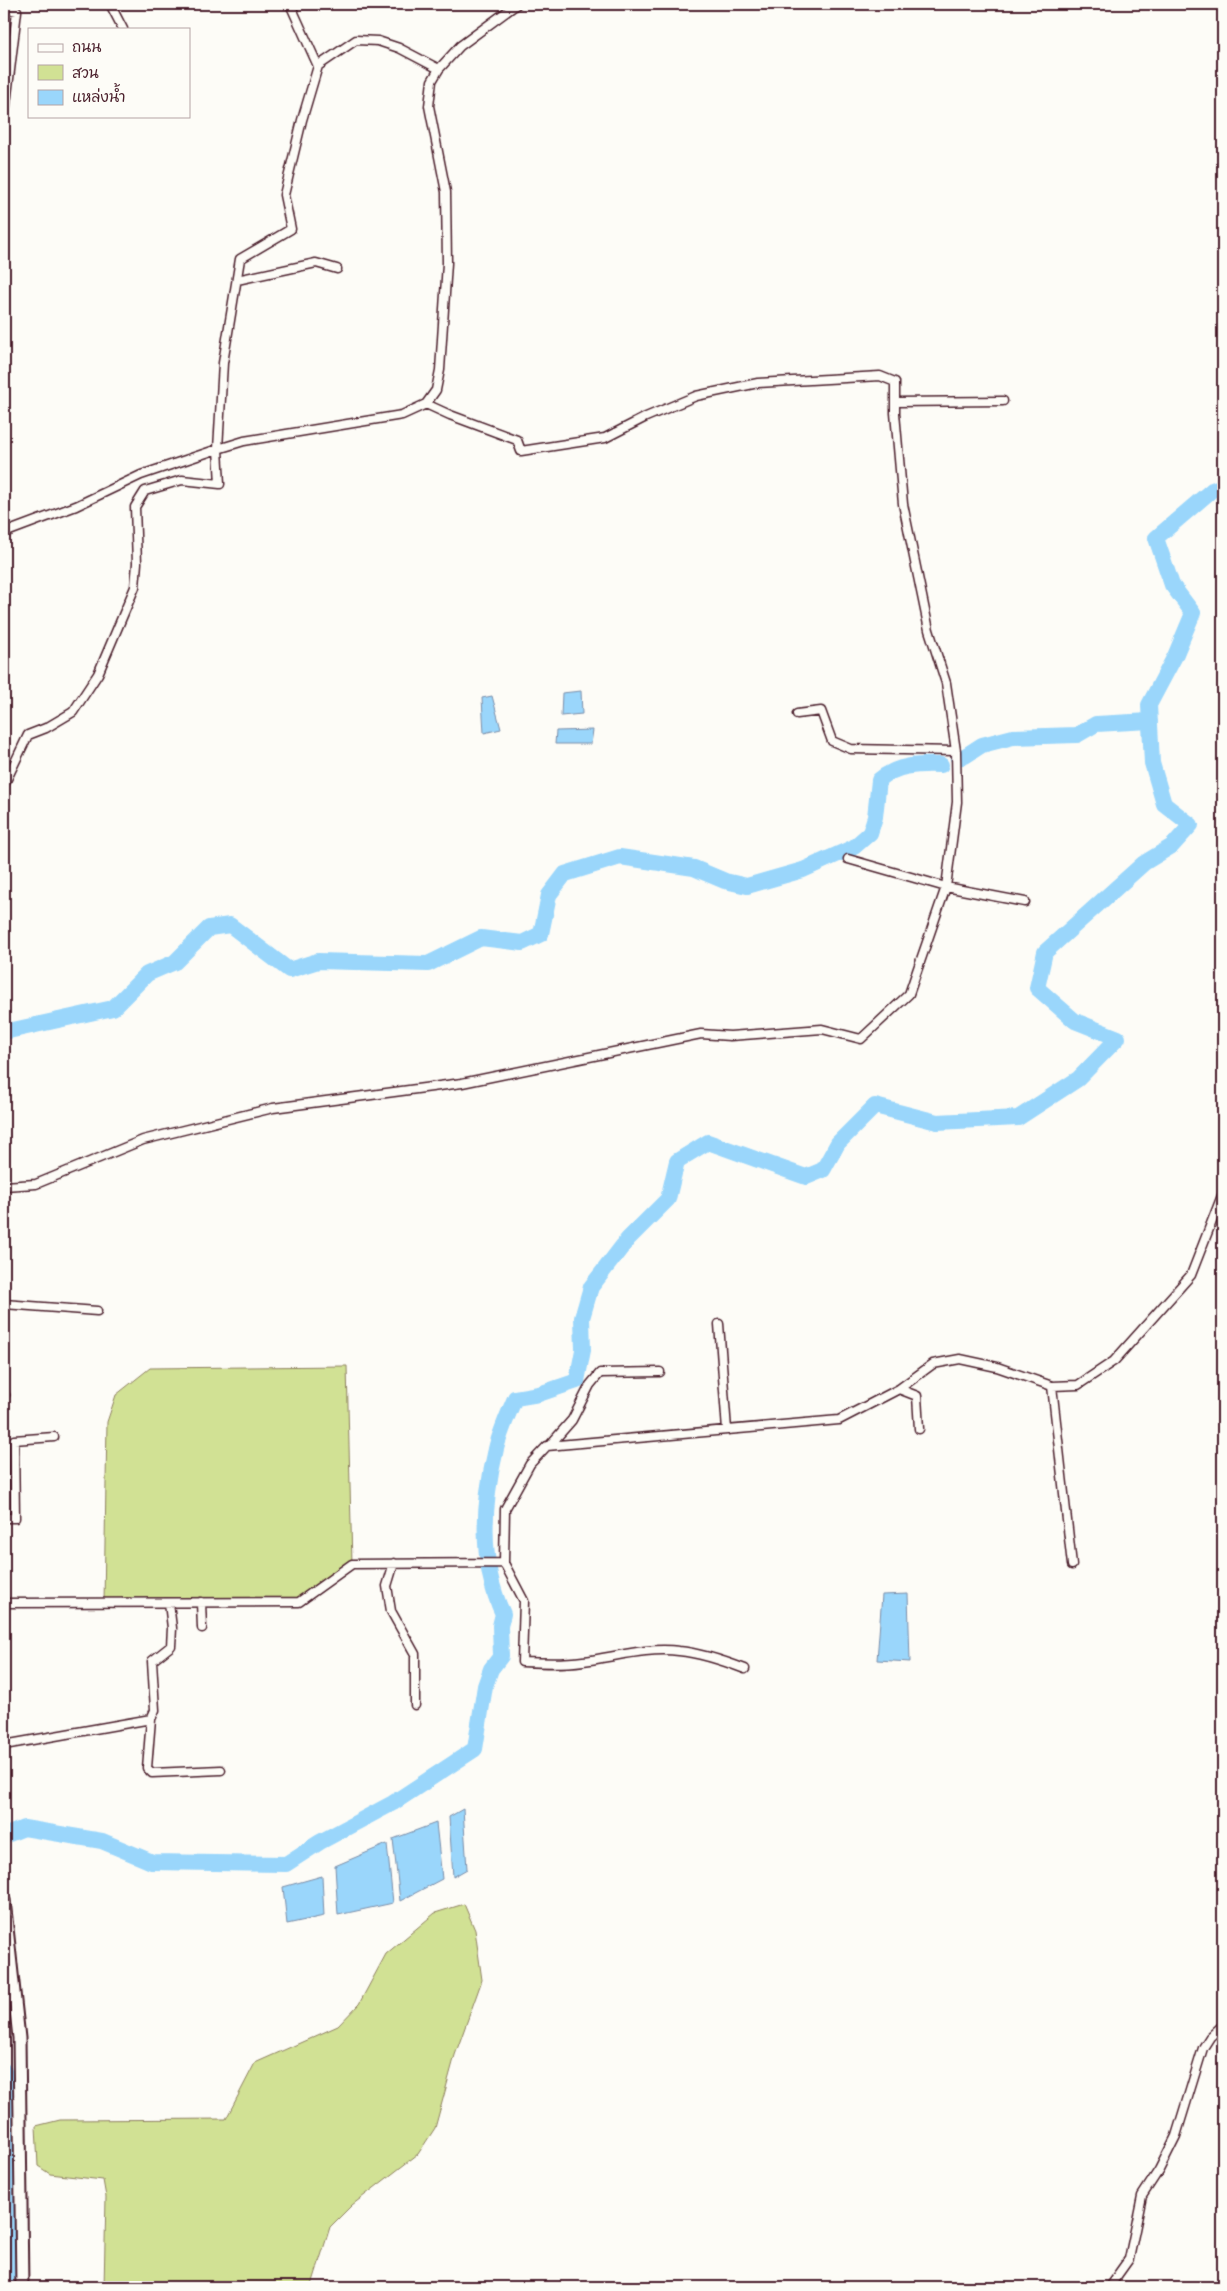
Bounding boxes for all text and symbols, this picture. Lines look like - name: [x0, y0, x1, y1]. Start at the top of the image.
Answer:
- legend: [28, 28, 190, 118]
- text: ถนน: [72, 36, 101, 60]
- text: สวน: [72, 62, 99, 86]
- text: แหล่งน้ำ: [72, 83, 126, 110]

